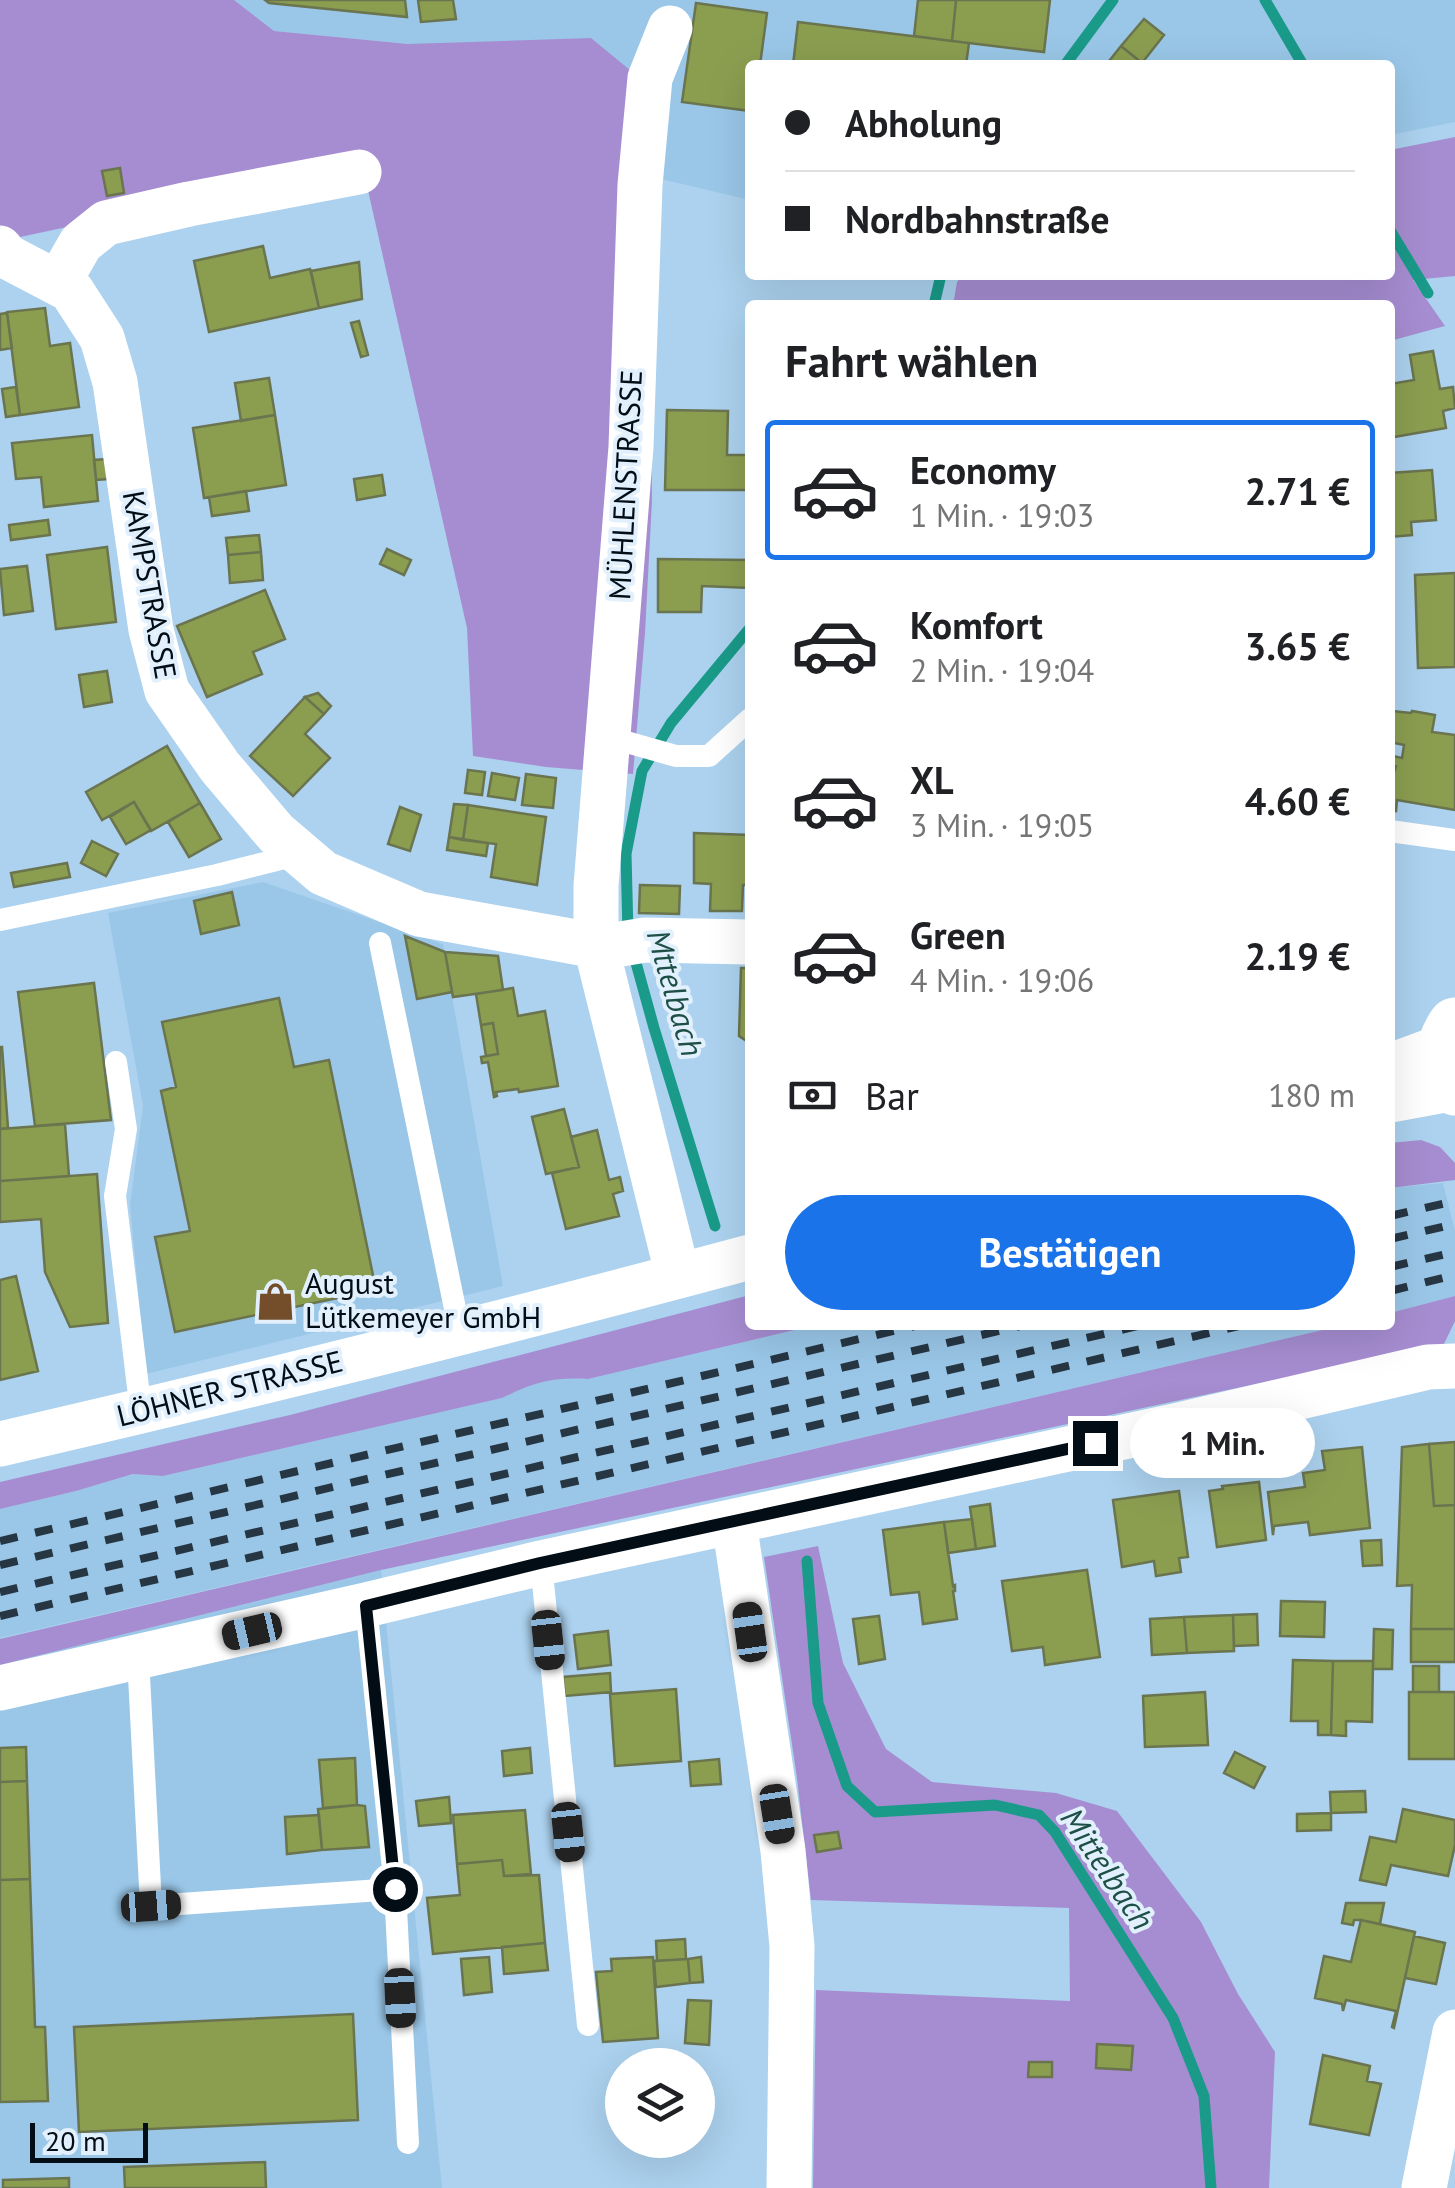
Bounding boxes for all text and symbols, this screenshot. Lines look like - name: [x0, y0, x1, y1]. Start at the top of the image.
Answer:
- text: Abholung: [845, 98, 1002, 147]
- text: Nordbahnstraße: [845, 194, 1110, 243]
- text: Fahrt wählen: [785, 331, 1038, 389]
- street label: MÜHLENSTRASSE: [599, 369, 650, 601]
- icon: car: [790, 445, 880, 535]
- text: Economy: [910, 445, 1056, 494]
- text: 2.71 €: [1245, 466, 1350, 515]
- street label: KAMPSTRASSE: [115, 488, 186, 682]
- text: 1 Min. · 19:03: [910, 494, 1094, 536]
- icon: car: [790, 600, 880, 690]
- text: Komfort: [910, 600, 1043, 649]
- text: 3.65 €: [1245, 621, 1350, 670]
- text: 2 Min. · 19:04: [910, 649, 1094, 691]
- icon: car: [790, 755, 880, 845]
- text: XL: [910, 755, 954, 804]
- text: 4.60 €: [1245, 776, 1350, 825]
- text: 3 Min. · 19:05: [910, 804, 1094, 846]
- icon: car: [790, 910, 880, 1000]
- text: Green: [910, 910, 1006, 959]
- water label: Mttelbach: [638, 924, 714, 1061]
- text: 2.19 €: [1245, 931, 1350, 980]
- text: 4 Min. · 19:06: [910, 959, 1094, 1001]
- icon: cash: [785, 1068, 840, 1123]
- text: Bar: [865, 1071, 919, 1120]
- text: 180 m: [1268, 1074, 1355, 1116]
- button: Bestätigen: [785, 1195, 1355, 1310]
- place label: August Lütkemeyer GmbH: [305, 1263, 541, 1336]
- shop icon: August Lütkemeyer GmbH: [254, 1280, 296, 1322]
- street label: LÖHNER STRASSE: [113, 1341, 347, 1434]
- callout: 1 Min.: [1130, 1408, 1315, 1478]
- route end: [1073, 1421, 1118, 1466]
- text: 1 Min.: [1180, 1422, 1265, 1464]
- car: [731, 1600, 769, 1664]
- car: [530, 1609, 566, 1671]
- car: [219, 1610, 285, 1652]
- car: [757, 1782, 797, 1846]
- water label: Mittelbach: [1052, 1799, 1164, 1938]
- car: [550, 1801, 586, 1863]
- route start: [373, 1867, 418, 1912]
- car: [120, 1889, 182, 1923]
- car: [383, 1967, 417, 2029]
- map controls: [605, 2048, 715, 2158]
- button: layers: [605, 2048, 715, 2158]
- scale bar: [30, 2118, 148, 2162]
- text: 20 m: [45, 2122, 106, 2159]

